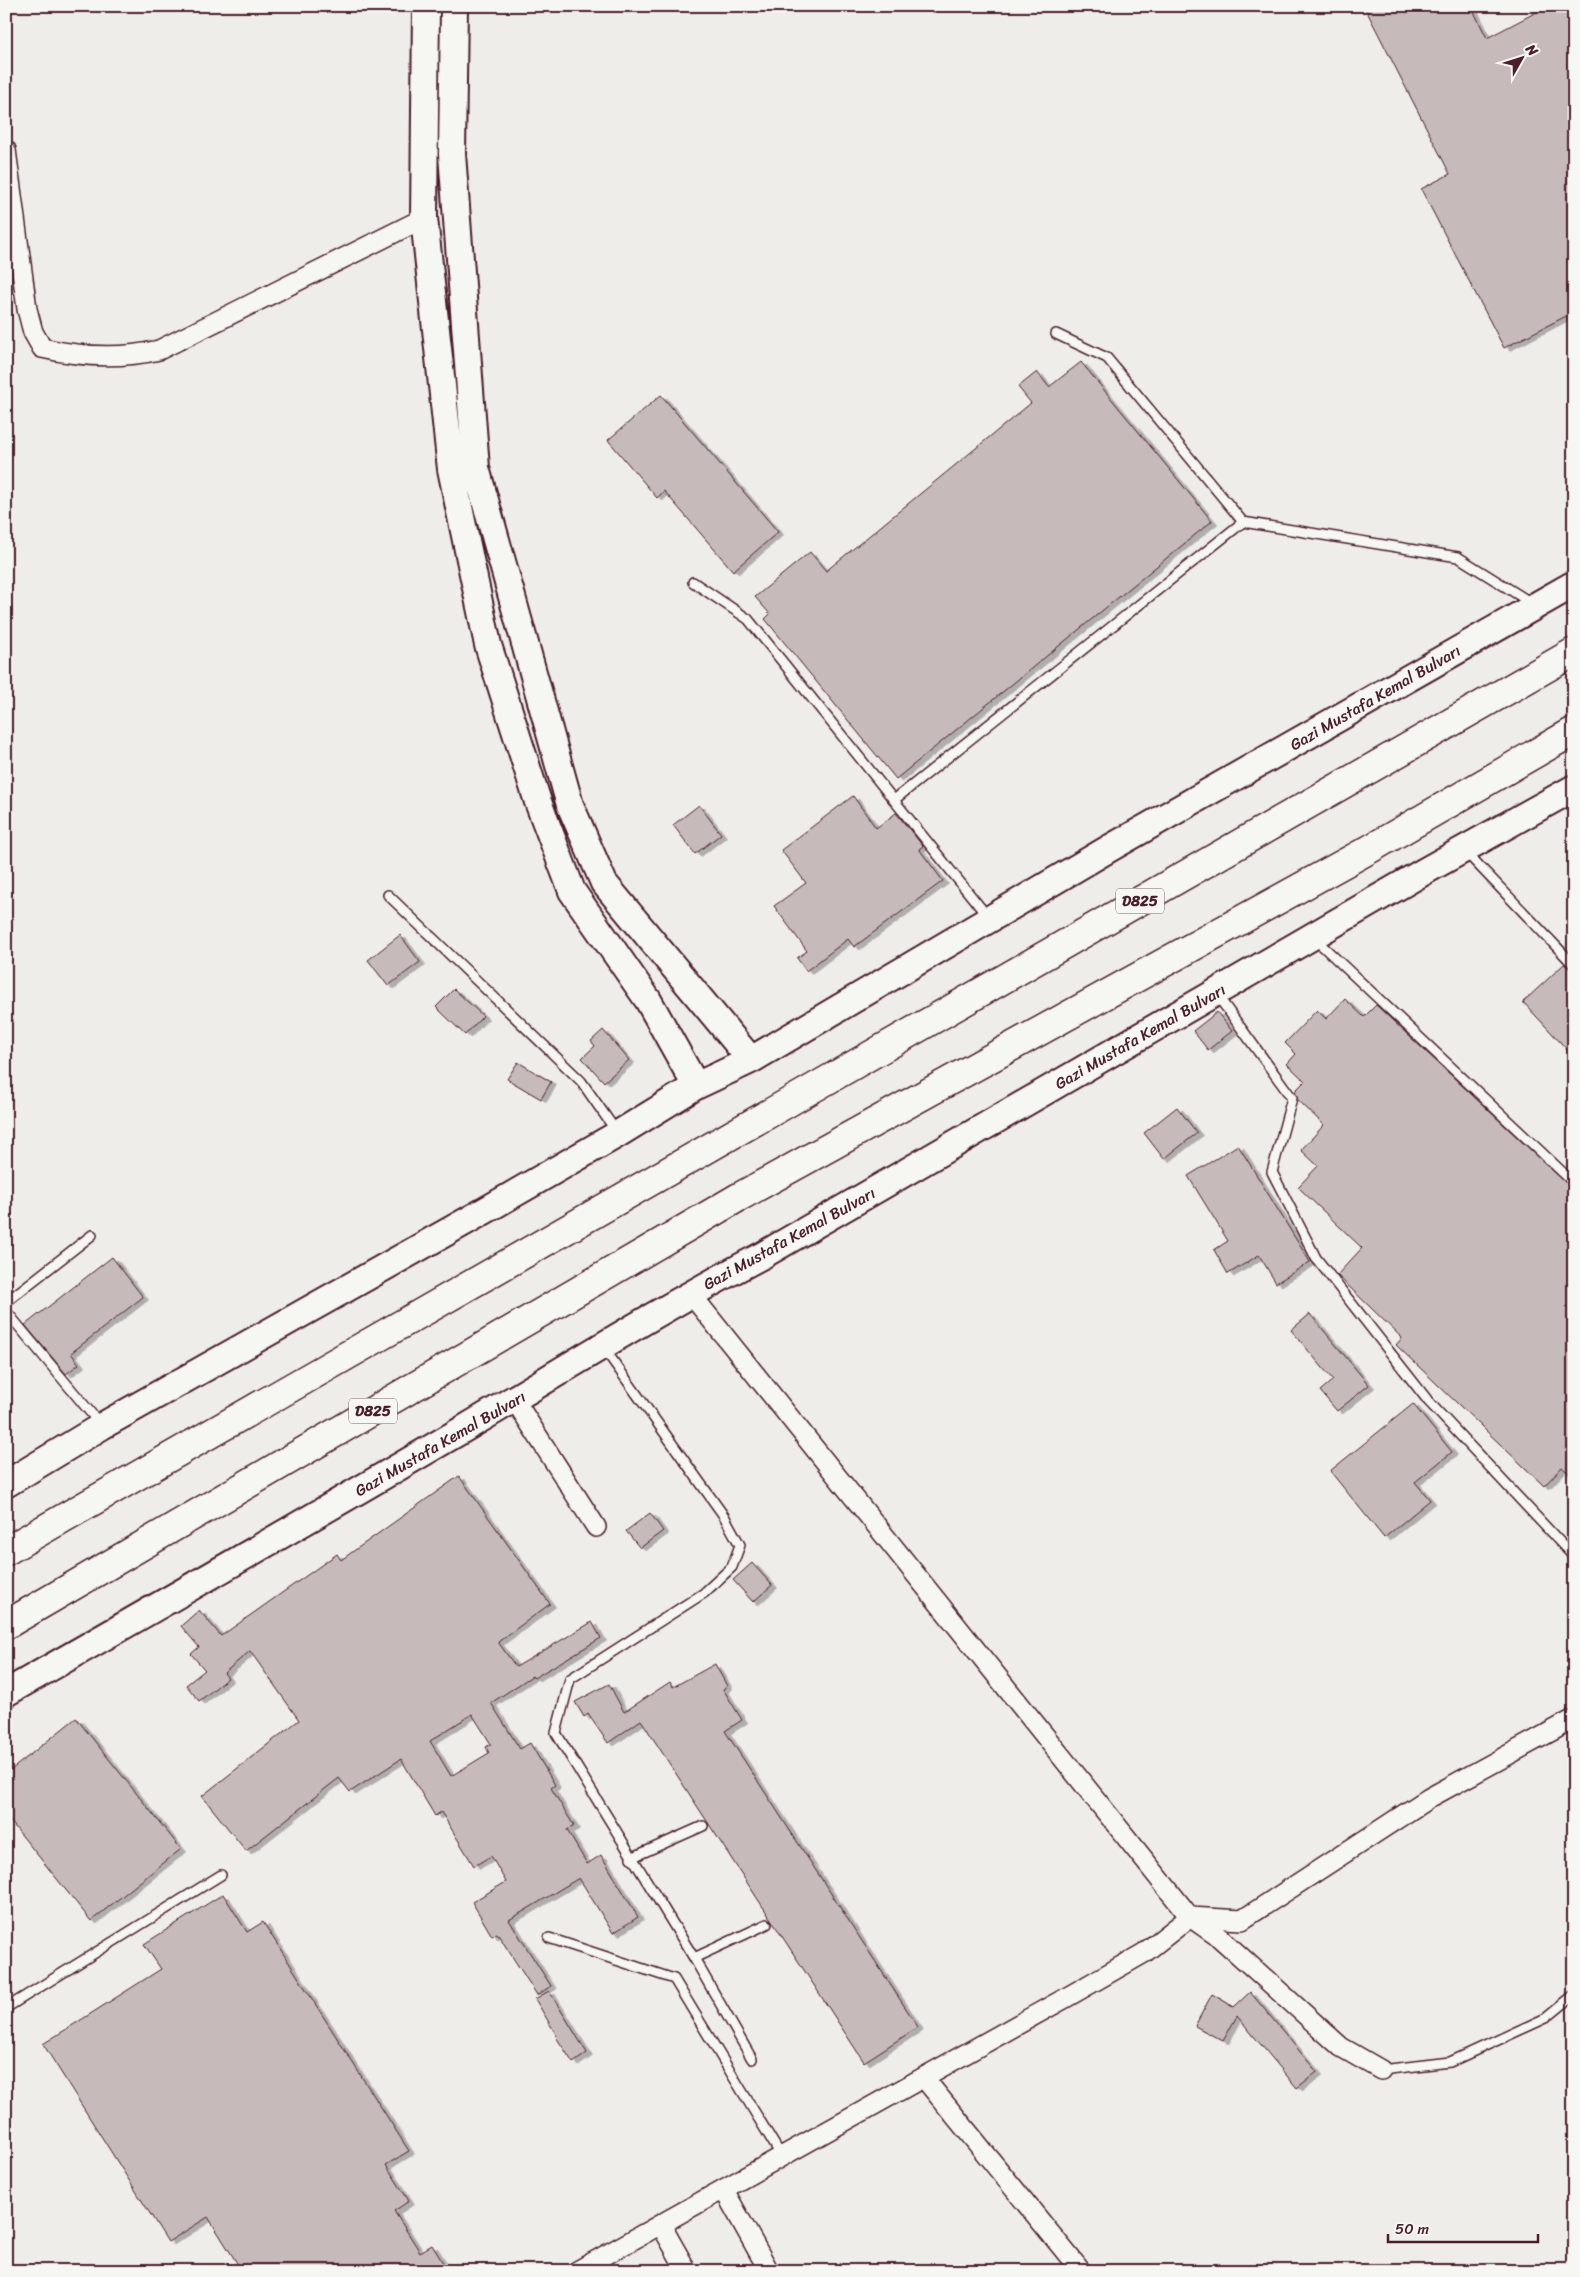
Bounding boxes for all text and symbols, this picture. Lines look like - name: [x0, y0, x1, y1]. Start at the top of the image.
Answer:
- north arrow: [1498, 32, 1548, 82]
- text: N: [1518, 38, 1545, 62]
- street label: Gazi Mustafa Kemal Bulvarı: [1284, 636, 1466, 758]
- road number: D825: [1116, 888, 1164, 914]
- street label: Gazi Mustafa Kemal Bulvarı: [1049, 975, 1231, 1097]
- street label: Gazi Mustafa Kemal Bulvarı: [697, 1179, 881, 1298]
- street label: Gazi Mustafa Kemal Bulvarı: [349, 1382, 531, 1504]
- road number: D825: [349, 1398, 397, 1424]
- scale bar: [1388, 2212, 1538, 2244]
- text: 50 m: [1395, 2216, 1430, 2242]

